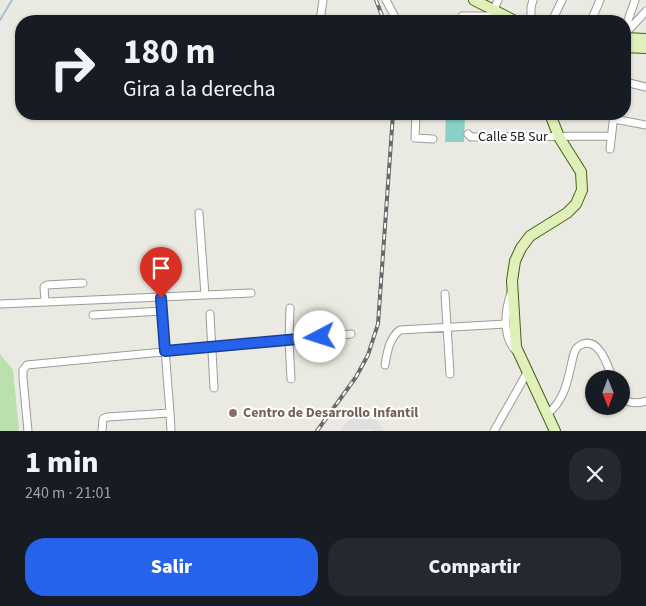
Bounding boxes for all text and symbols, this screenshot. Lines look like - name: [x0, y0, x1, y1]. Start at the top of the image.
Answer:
- text: 180 m: [123, 27, 215, 77]
- icon: right: [40, 35, 105, 100]
- text: Gira a la derecha: [123, 73, 276, 105]
- street label: Calle 5B Sur: [478, 127, 548, 147]
- pin: [140, 247, 182, 298]
- icon: arrive: [147, 254, 175, 282]
- position arrow: [293, 310, 345, 362]
- north arrow: [585, 370, 630, 415]
- map controls: [585, 370, 630, 415]
- place label: Centro de Desarrollo Infantil: [243, 403, 418, 423]
- marker: Centro de Desarrollo Infantil: [227, 407, 239, 419]
- text: 1 min: [25, 441, 99, 484]
- button: close: [569, 448, 621, 500]
- text: 240 m · 21:01: [25, 482, 112, 504]
- button: Salir: [25, 538, 318, 596]
- button: Compartir: [328, 538, 621, 596]

